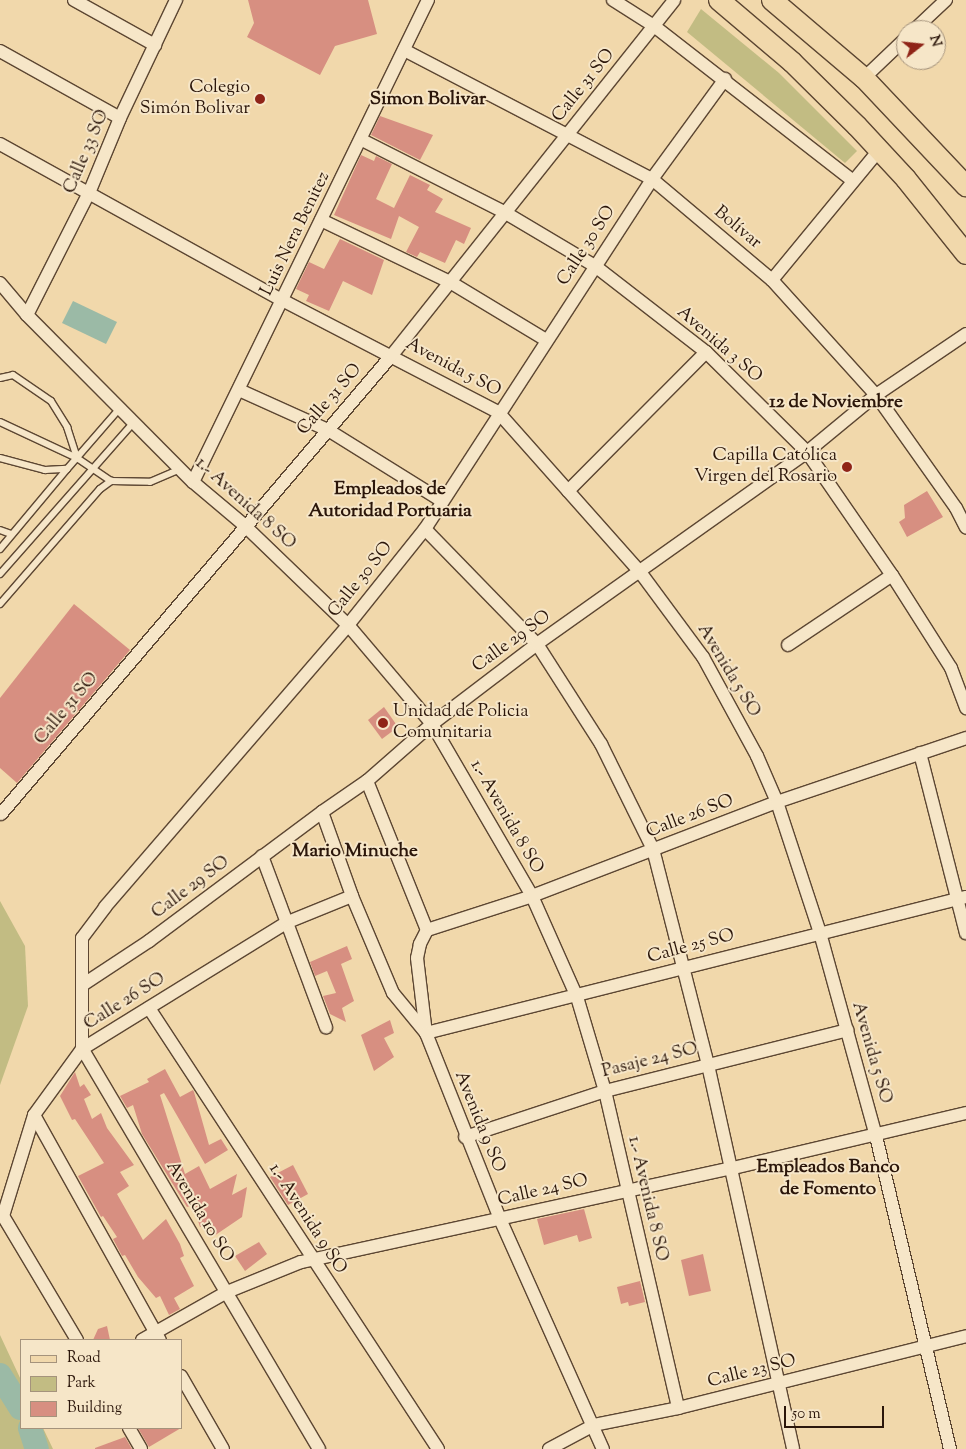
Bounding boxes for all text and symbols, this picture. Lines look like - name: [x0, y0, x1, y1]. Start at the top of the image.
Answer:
- north arrow: [896, 20, 946, 70]
- text: N: [923, 33, 946, 49]
- street label: Calle 31 SO: [548, 45, 620, 127]
- place label: Colegio Simón Bolivar: [140, 78, 250, 120]
- district label: Simon Bolivar: [370, 89, 486, 111]
- marker: Colegio Simón Bolivar: [254, 93, 266, 105]
- street label: Calle 33 SO: [60, 107, 114, 197]
- street label: Luis Nera Benitez: [257, 168, 335, 300]
- street label: Calle 30 SO: [553, 202, 621, 290]
- street label: Bolívar: [709, 202, 765, 254]
- street label: Avenida 3 SO: [672, 302, 766, 388]
- street label: Avenida 5 SO: [402, 334, 504, 402]
- street label: Calle 31 SO: [293, 360, 367, 440]
- district label: 12 de Noviembre: [769, 392, 903, 414]
- place label: Capilla Católica Virgen del Rosario: [694, 446, 837, 488]
- street label: 1.- Avenida 8 SO: [190, 453, 300, 555]
- marker: Capilla Católica Virgen del Rosario: [841, 461, 853, 473]
- district label: Empleados de Autoridad Portuaria: [308, 479, 472, 523]
- street label: Calle 30 SO: [324, 538, 398, 622]
- street label: Calle 29 SO: [469, 606, 555, 678]
- street label: Avenida 5 SO: [692, 620, 764, 722]
- street label: Calle 31 SO: [30, 668, 104, 750]
- place label: Unidad de Policia Comunitaria: [393, 702, 528, 744]
- marker: Unidad de Policia Comunitaria: [377, 717, 389, 729]
- street label: 1.- Avenida 8 SO: [465, 756, 547, 878]
- street label: Calle 26 SO: [643, 790, 737, 844]
- district label: Mario Minuche: [292, 841, 418, 863]
- street label: Calle 29 SO: [148, 852, 234, 924]
- street label: Calle 25 SO: [645, 925, 737, 969]
- street label: Calle 26 SO: [80, 968, 170, 1036]
- street label: Avenida 5 SO: [846, 1000, 896, 1106]
- street label: Pasaje 24 SO: [600, 1039, 700, 1083]
- street label: Avenida 9 SO: [449, 1068, 509, 1176]
- street label: 1.- Avenida 8 SO: [622, 1134, 672, 1264]
- street label: Avenida 10 SO: [160, 1157, 238, 1267]
- district label: Empleados Banco de Fomento: [756, 1157, 900, 1201]
- street label: 1.- Avenida 9 SO: [263, 1160, 351, 1278]
- street label: Calle 24 SO: [496, 1170, 590, 1212]
- legend: [20, 1339, 182, 1429]
- text: Road: [67, 1348, 101, 1369]
- street label: Calle 23 SO: [706, 1351, 798, 1393]
- text: Park: [67, 1373, 96, 1394]
- scale bar: [786, 1396, 886, 1428]
- text: Building: [67, 1398, 122, 1419]
- text: 50 m: [792, 1404, 821, 1425]

